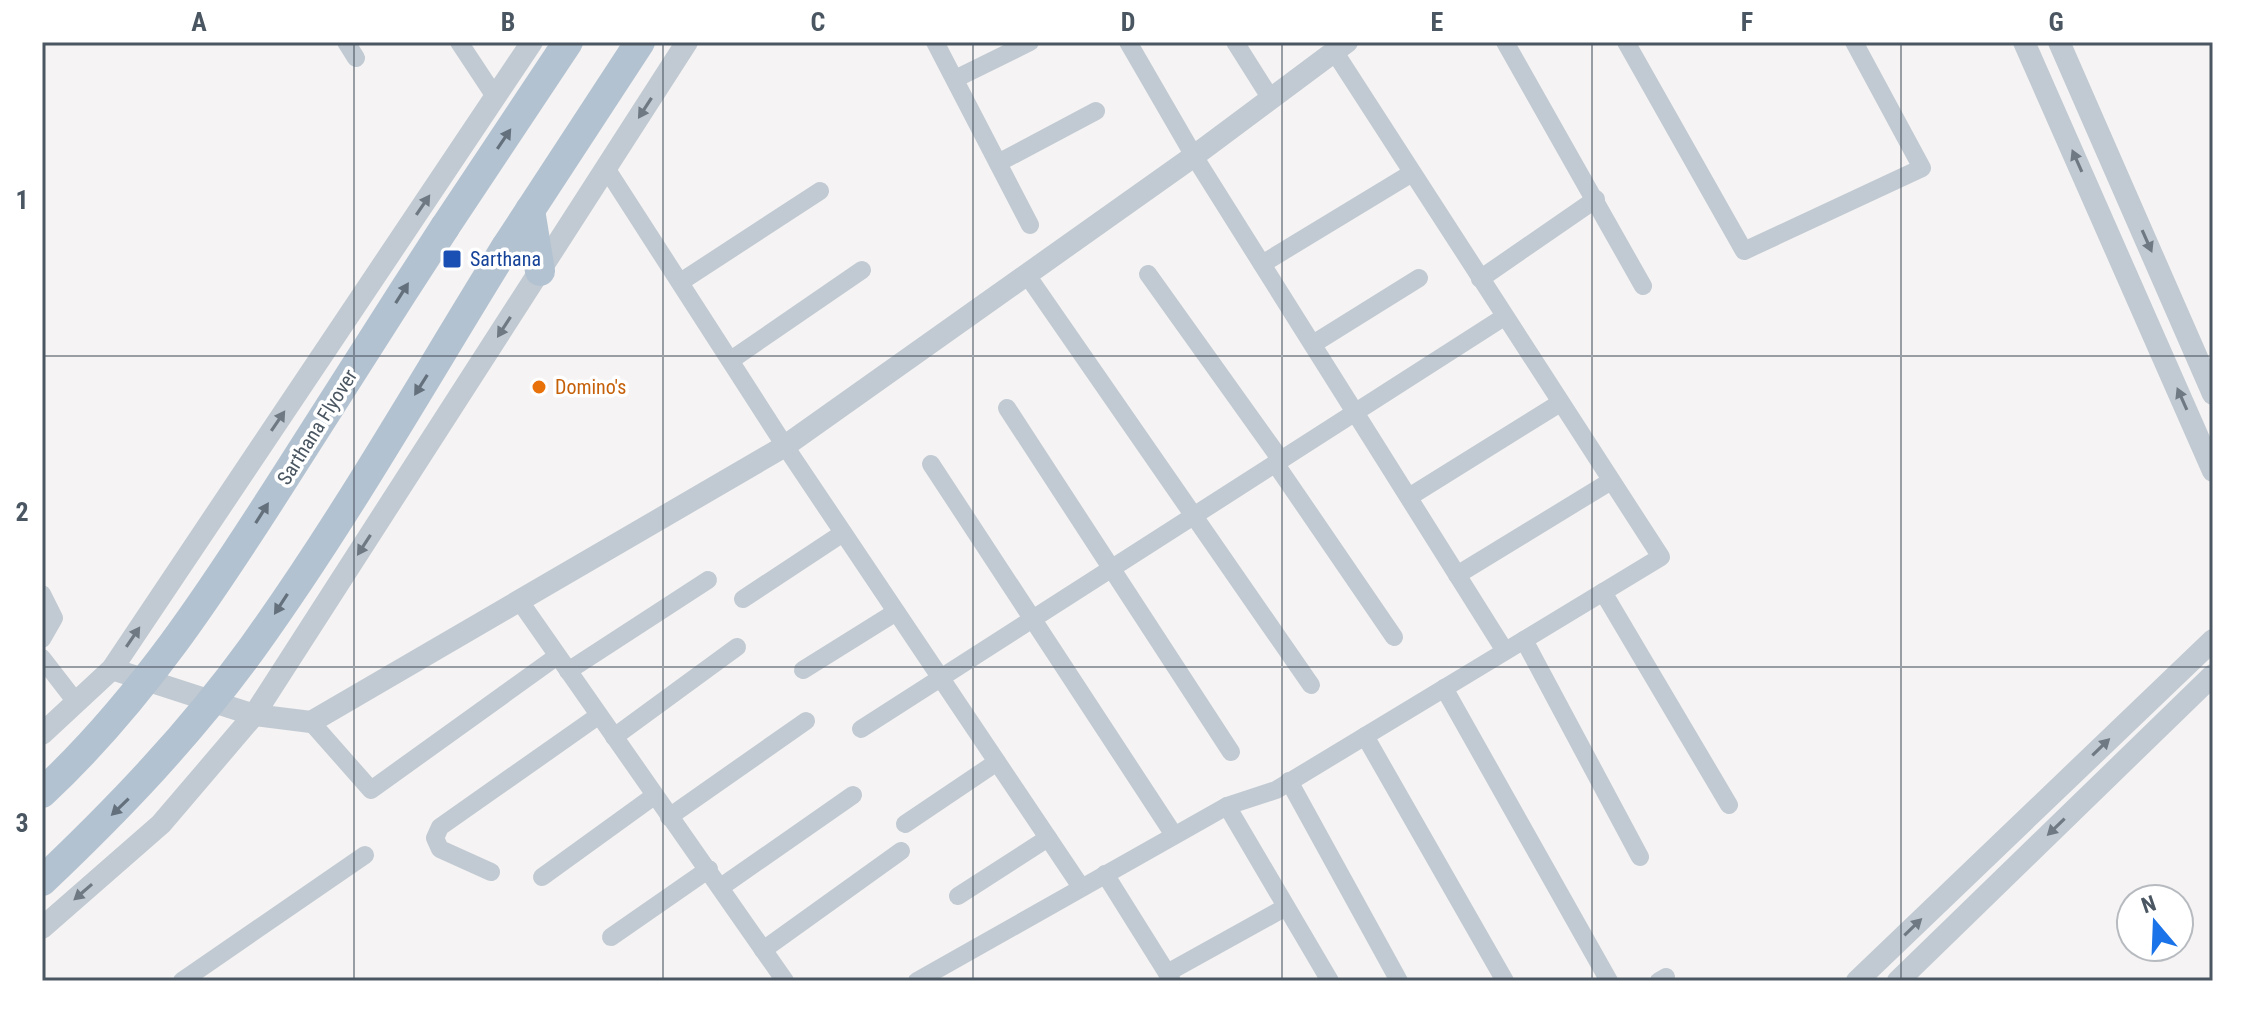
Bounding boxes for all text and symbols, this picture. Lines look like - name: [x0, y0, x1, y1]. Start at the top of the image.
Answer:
- text: A: [191, 7, 207, 37]
- text: B: [501, 7, 515, 37]
- text: C: [811, 7, 826, 37]
- text: D: [1121, 7, 1135, 37]
- text: E: [1431, 7, 1444, 37]
- text: F: [1741, 7, 1753, 37]
- text: G: [2048, 7, 2064, 37]
- one-way arrow: [637, 97, 652, 118]
- one-way arrow: [496, 128, 511, 149]
- one-way arrow: [2071, 149, 2084, 173]
- text: 1: [15, 185, 29, 215]
- one-way arrow: [415, 194, 430, 216]
- one-way arrow: [2140, 230, 2154, 253]
- place label: Sarthana: [470, 247, 541, 271]
- marker: Sarthana: [441, 248, 463, 270]
- one-way arrow: [394, 283, 409, 304]
- one-way arrow: [497, 316, 512, 337]
- street label: Sarthana Flyover: [272, 365, 362, 489]
- one-way arrow: [414, 374, 428, 396]
- place label: Domino's: [555, 375, 626, 399]
- marker: Domino's: [530, 378, 548, 396]
- one-way arrow: [2175, 387, 2188, 411]
- one-way arrow: [270, 410, 285, 431]
- text: 2: [15, 497, 29, 527]
- one-way arrow: [255, 502, 269, 524]
- one-way arrow: [356, 535, 371, 556]
- one-way arrow: [275, 593, 289, 615]
- one-way arrow: [126, 626, 141, 647]
- one-way arrow: [2091, 738, 2110, 757]
- one-way arrow: [111, 797, 130, 816]
- text: 3: [15, 808, 29, 838]
- one-way arrow: [2047, 818, 2066, 836]
- one-way arrow: [74, 882, 93, 900]
- north arrow: [2115, 883, 2195, 963]
- text: N: [2138, 891, 2159, 919]
- one-way arrow: [1903, 918, 1922, 937]

